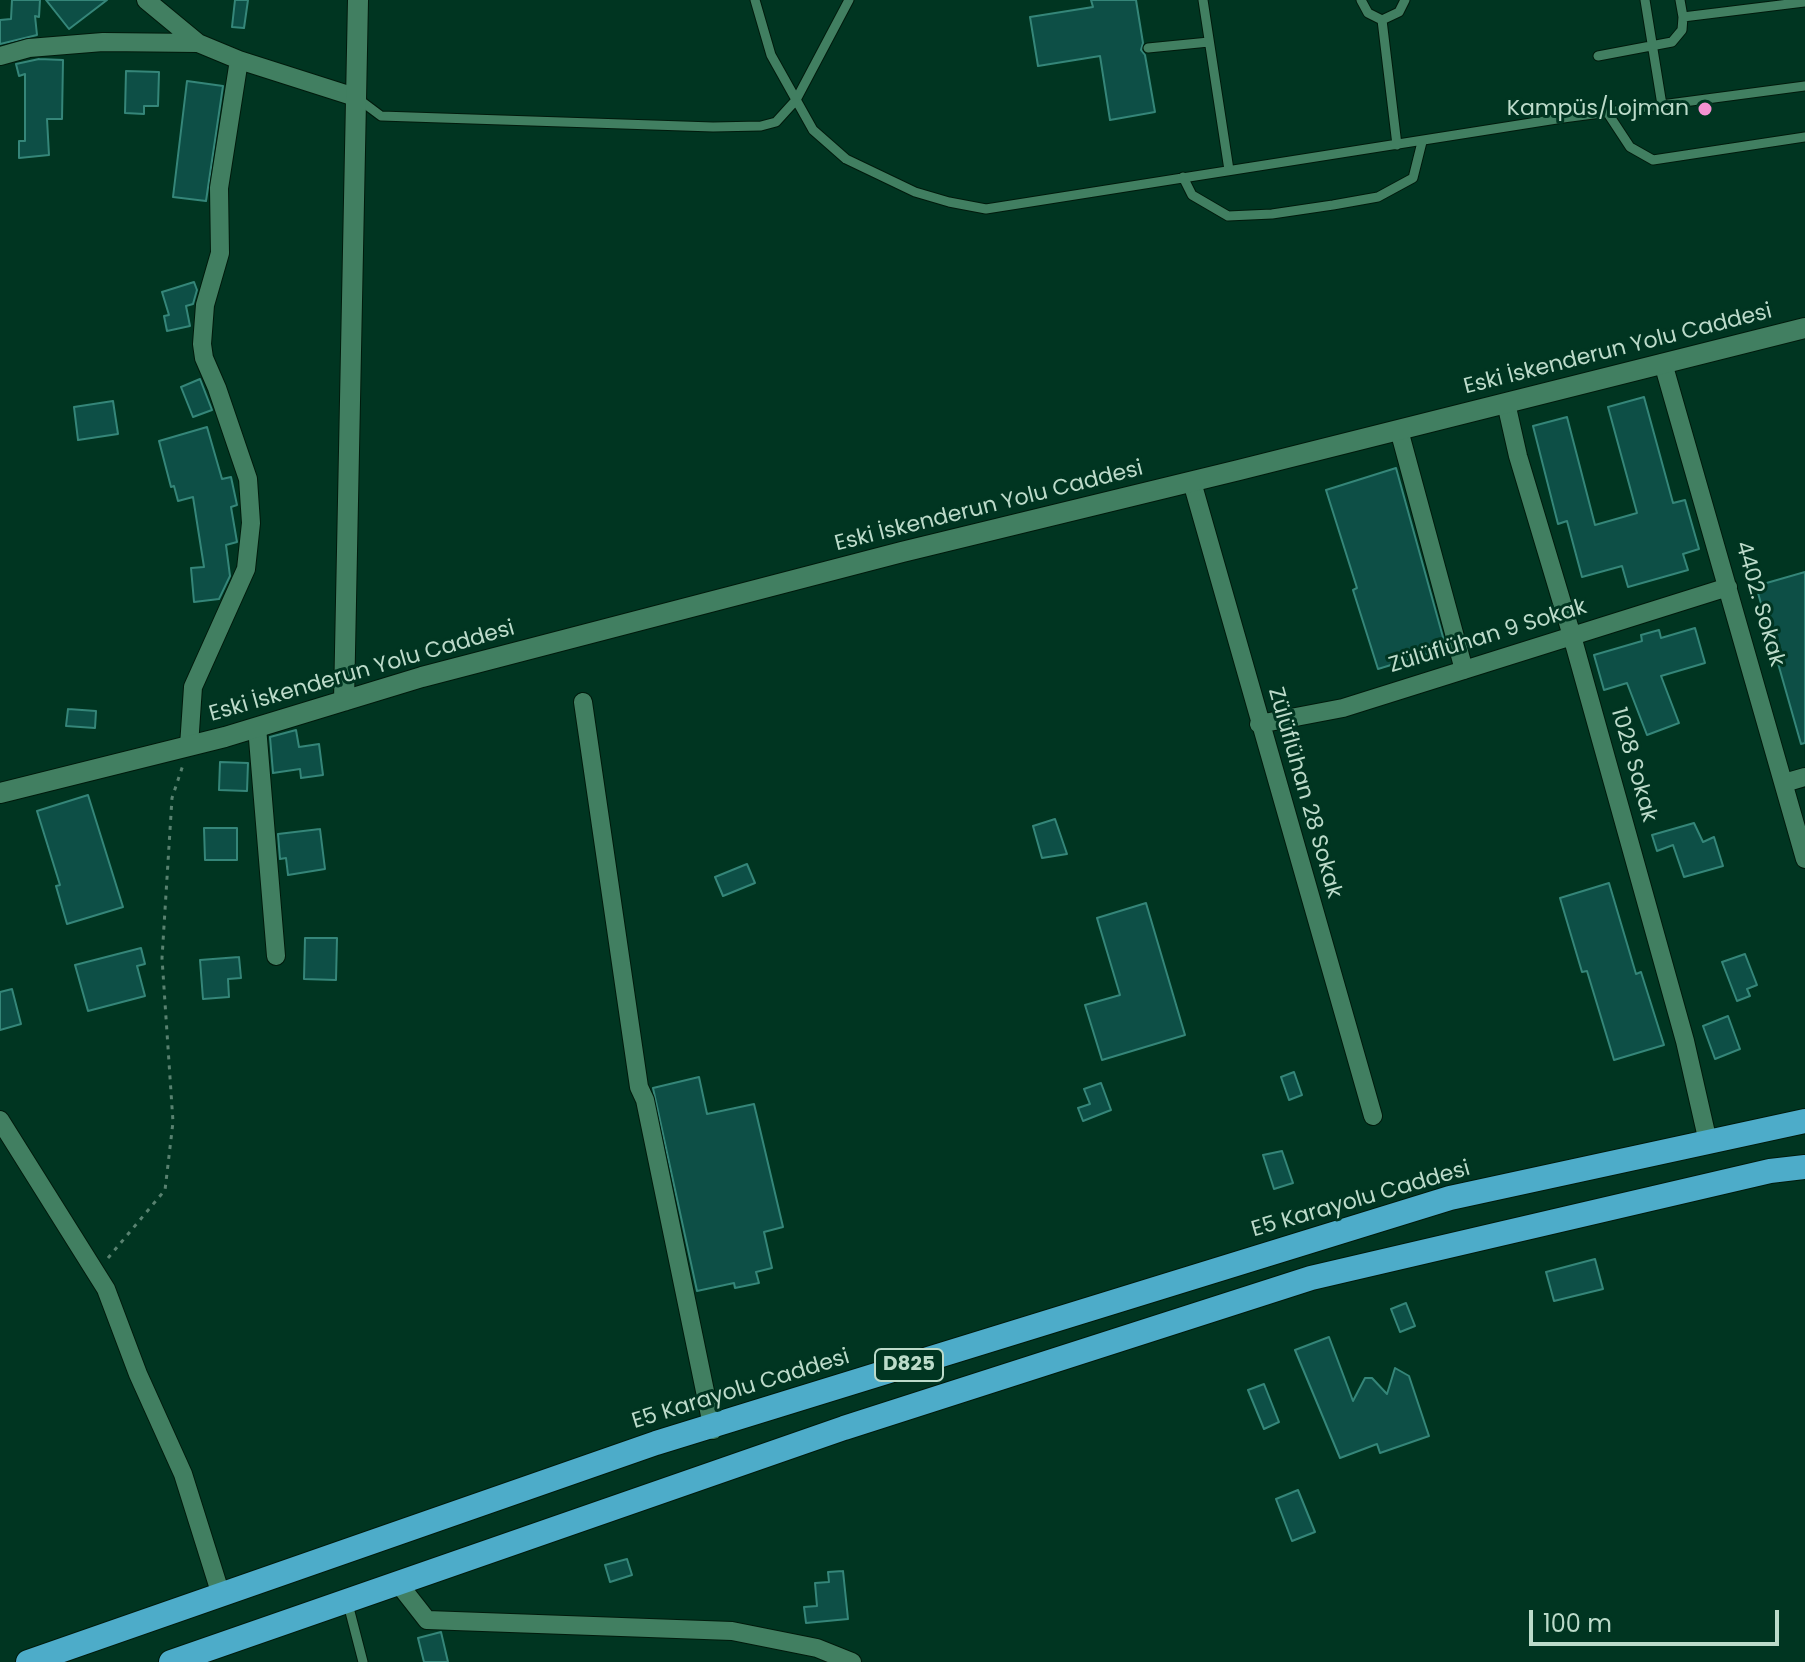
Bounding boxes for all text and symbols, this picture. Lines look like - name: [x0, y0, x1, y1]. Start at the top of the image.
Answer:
- place label: Kampüs/Lojman: [1507, 96, 1689, 122]
- marker: Kampüs/Lojman: [1696, 100, 1714, 118]
- street label: Eski İskenderun Yolu Caddesi: [1461, 299, 1775, 401]
- street label: Eski İskenderun Yolu Caddesi: [832, 456, 1146, 558]
- street label: 4402. Sokak: [1729, 538, 1789, 670]
- street label: Zülüflühan 9 Sokak: [1386, 594, 1590, 680]
- street label: Eski İskenderun Yolu Caddesi: [206, 616, 518, 728]
- street label: Zülüflühan 28 Sokak: [1261, 685, 1347, 901]
- street label: 1028 Sokak: [1604, 705, 1662, 825]
- street label: E5 Karayolu Caddesi: [1249, 1156, 1473, 1244]
- street label: E5 Karayolu Caddesi: [629, 1344, 853, 1436]
- road number: D825: [875, 1349, 943, 1381]
- scale bar: [1533, 1594, 1783, 1644]
- text: 100 m: [1543, 1607, 1612, 1640]

